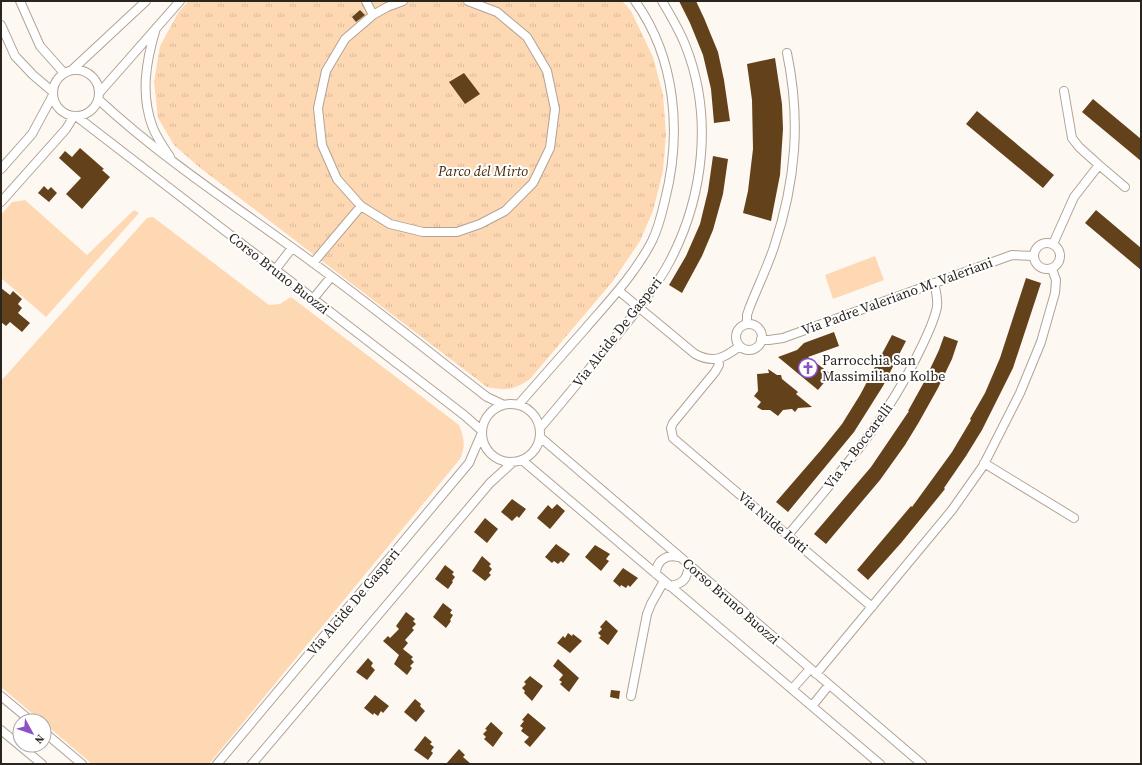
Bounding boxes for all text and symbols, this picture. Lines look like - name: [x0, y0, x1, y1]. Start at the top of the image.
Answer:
- park label: Parco del Mirto: [437, 161, 528, 181]
- street label: Corso Bruno Buozzi: [224, 227, 334, 319]
- street label: Via Padre Valeriano M. Valeriani: [799, 252, 995, 340]
- street label: Via Alcide De Gasperi: [568, 273, 666, 391]
- place label: Parrocchia San Massimiliano Kolbe: [822, 350, 945, 386]
- church icon: Parrocchia San Massimiliano Kolbe: [797, 357, 819, 379]
- street label: Via A. Boccarelli: [819, 399, 897, 493]
- street label: Via Nilde Iotti: [733, 487, 813, 557]
- street label: Via Alcide De Gasperi: [302, 544, 404, 660]
- street label: Corso Bruno Buozzi: [678, 553, 784, 649]
- north arrow: [12, 713, 52, 753]
- text: N: [31, 731, 48, 747]

